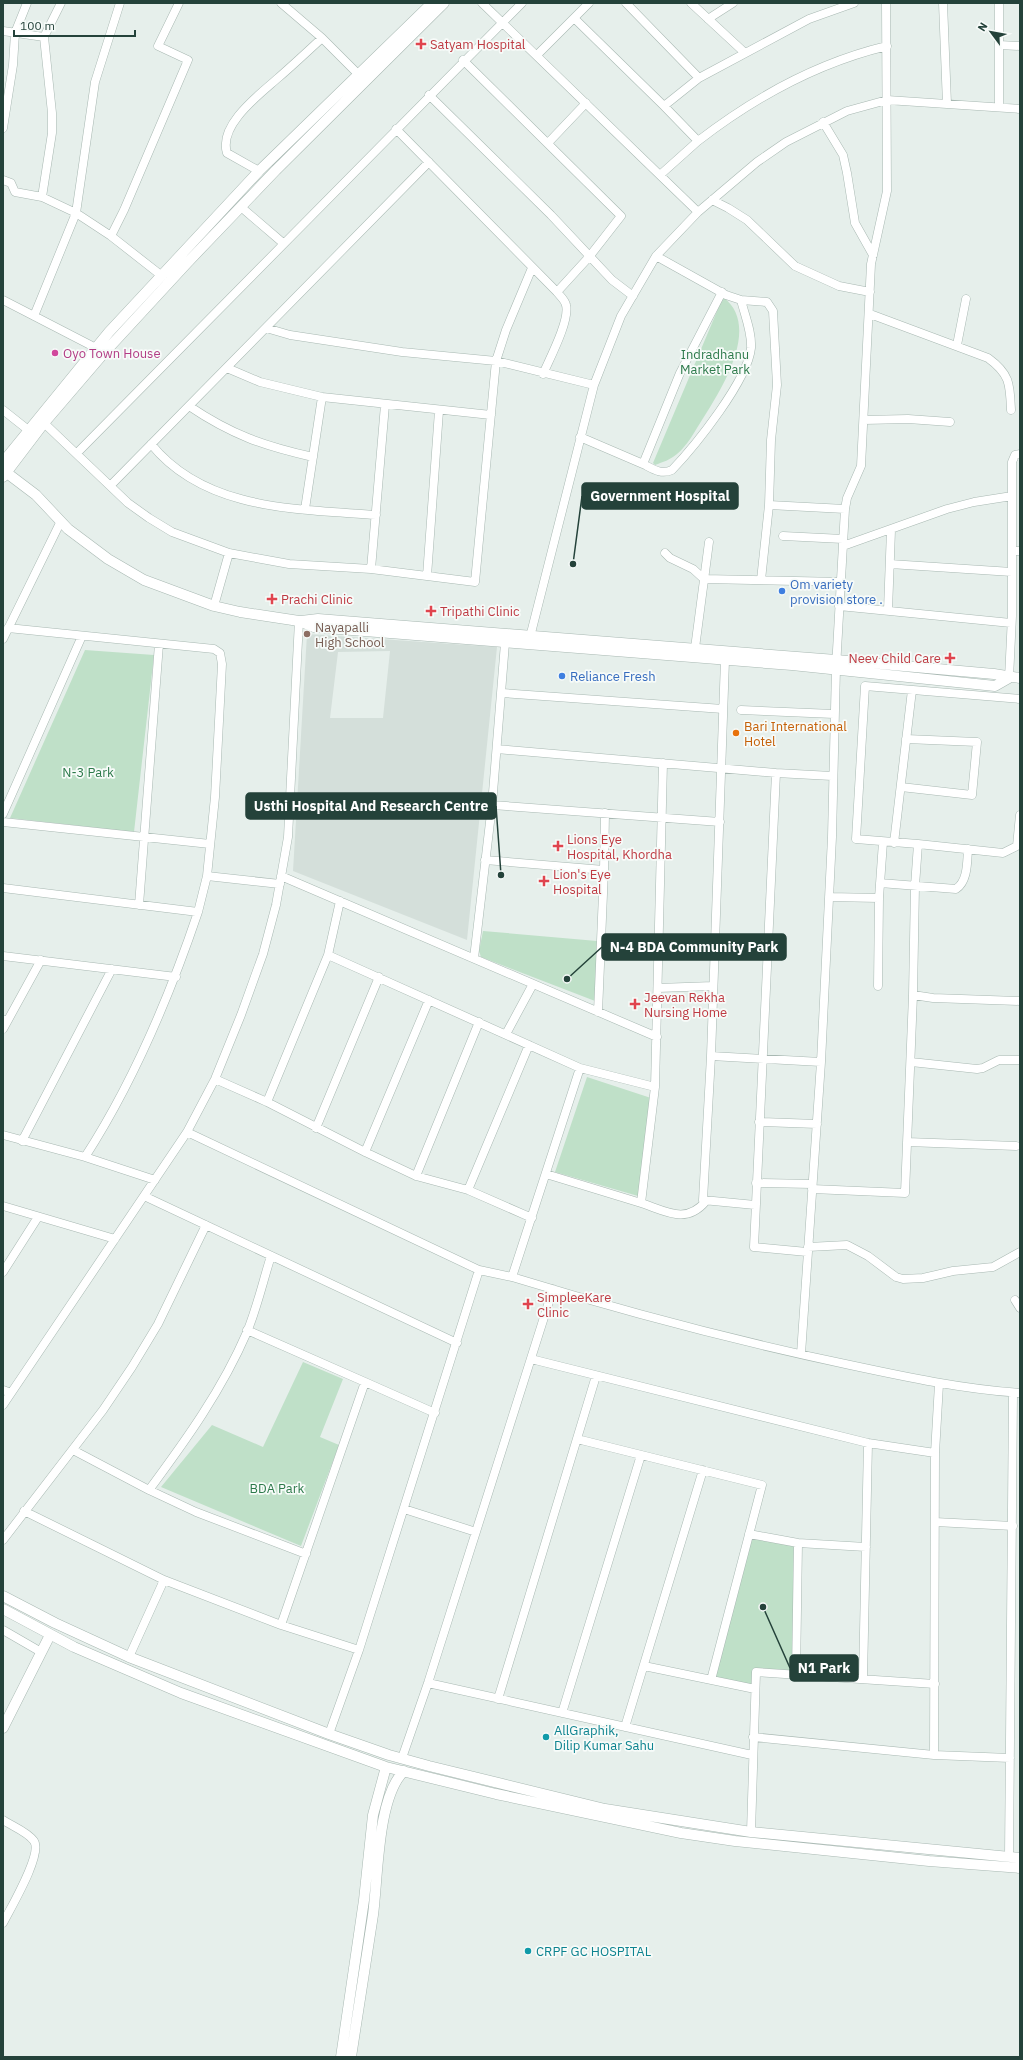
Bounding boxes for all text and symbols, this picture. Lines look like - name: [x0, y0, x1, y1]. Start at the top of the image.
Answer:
- scale bar: [14, 12, 135, 38]
- north arrow: [971, 12, 1011, 52]
- text: 100 m: [20, 18, 55, 33]
- text: N: [974, 20, 991, 34]
- place label: Satyam Hospital: [430, 36, 526, 53]
- marker: Satyam Hospital: [415, 38, 427, 50]
- place label: Oyo Town House: [63, 345, 161, 362]
- park label: Indradhanu Market Park: [680, 346, 750, 378]
- marker: Oyo Town House: [50, 348, 60, 358]
- callout: Government Hospital: [582, 483, 738, 509]
- text: Government Hospital: [590, 487, 730, 505]
- place label: Om variety provision store .: [790, 576, 883, 608]
- marker: Om variety provision store .: [777, 586, 787, 596]
- place label: Prachi Clinic: [281, 591, 353, 608]
- marker: Prachi Clinic: [266, 593, 278, 605]
- place label: Tripathi Clinic: [440, 603, 520, 620]
- marker: Tripathi Clinic: [425, 605, 437, 617]
- place label: Nayapalli High School: [315, 619, 385, 651]
- marker: Nayapalli High School: [302, 629, 312, 639]
- place label: Neev Child Care: [848, 650, 941, 667]
- marker: Neev Child Care: [944, 652, 956, 664]
- place label: Reliance Fresh: [570, 668, 656, 685]
- marker: Reliance Fresh: [557, 671, 567, 681]
- place label: Bari International Hotel: [744, 718, 847, 750]
- marker: Bari International Hotel: [731, 728, 741, 738]
- park label: N-3 Park: [62, 764, 114, 781]
- callout: Usthi Hospital And Research Centre: [246, 793, 496, 819]
- text: Usthi Hospital And Research Centre: [254, 797, 488, 815]
- place label: Lions Eye Hospital, Khordha: [567, 831, 672, 863]
- marker: Lions Eye Hospital, Khordha: [552, 840, 564, 852]
- place label: Lion's Eye Hospital: [553, 866, 611, 898]
- marker: Lion's Eye Hospital: [538, 875, 550, 887]
- callout: N-4 BDA Community Park: [602, 934, 786, 960]
- text: N-4 BDA Community Park: [610, 938, 779, 956]
- place label: Jeevan Rekha Nursing Home: [644, 989, 727, 1021]
- marker: Jeevan Rekha Nursing Home: [629, 998, 641, 1010]
- place label: SimpleeKare Clinic: [537, 1289, 611, 1321]
- marker: SimpleeKare Clinic: [522, 1298, 534, 1310]
- park label: BDA Park: [250, 1480, 305, 1497]
- callout: N1 Park: [790, 1655, 858, 1681]
- text: N1 Park: [798, 1659, 851, 1677]
- place label: AllGraphik, Dilip Kumar Sahu: [554, 1722, 654, 1754]
- marker: AllGraphik, Dilip Kumar Sahu: [541, 1732, 551, 1742]
- place label: CRPF GC HOSPITAL: [536, 1943, 652, 1960]
- marker: CRPF GC HOSPITAL: [523, 1946, 533, 1956]

